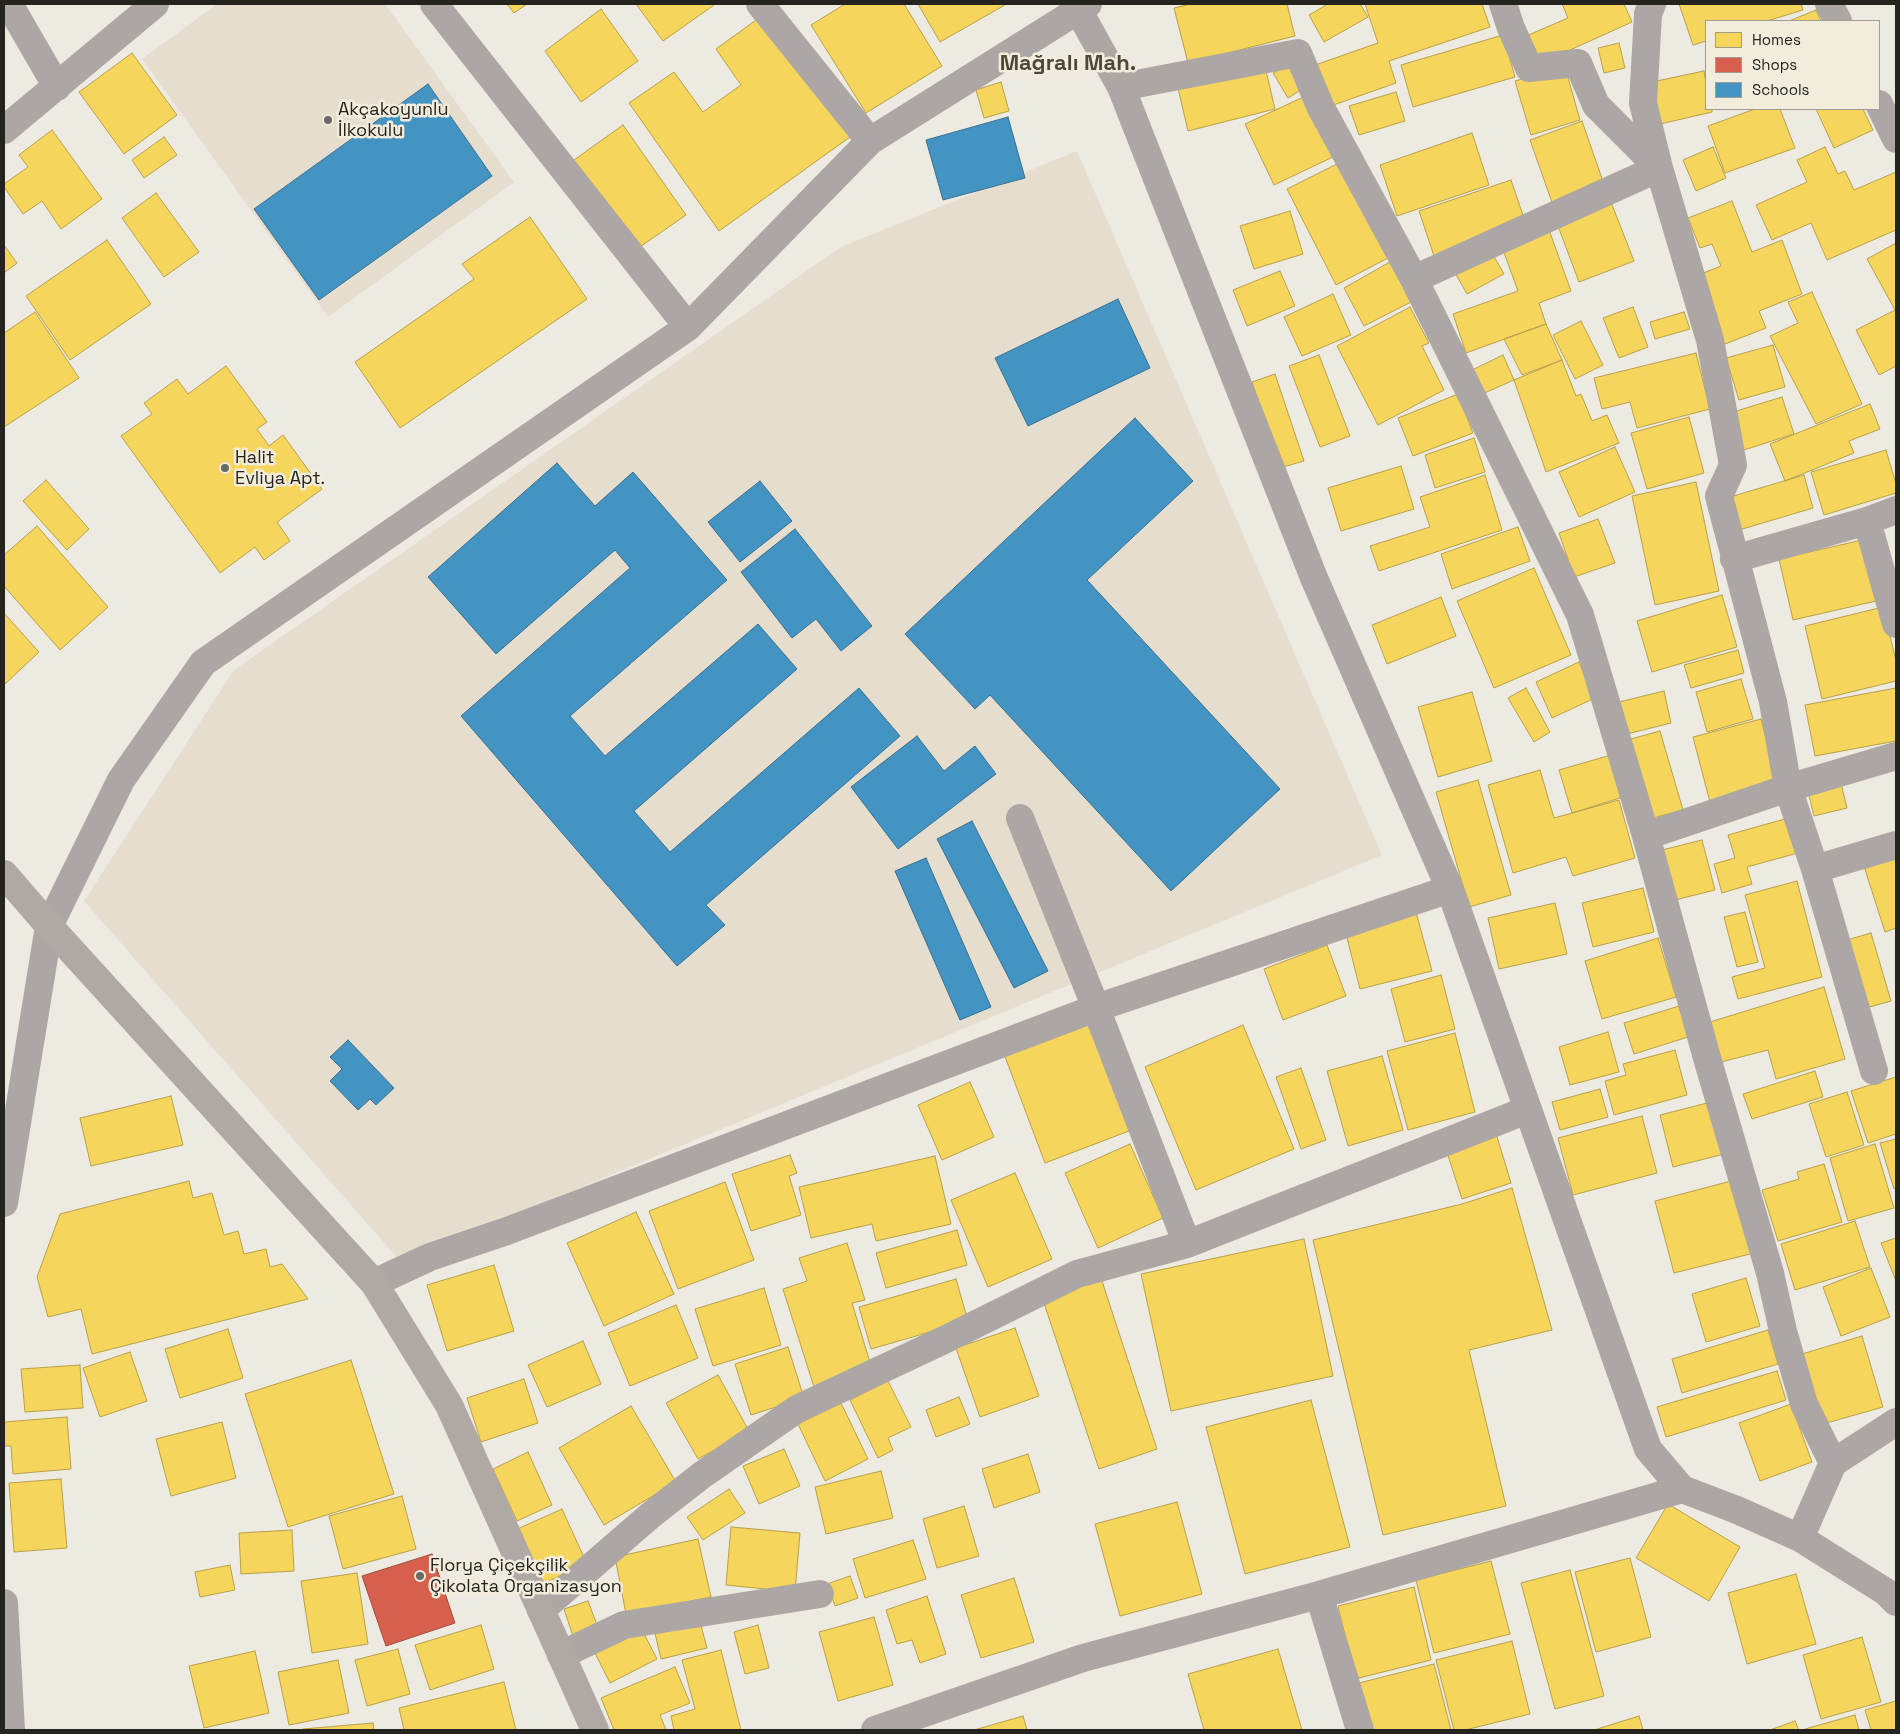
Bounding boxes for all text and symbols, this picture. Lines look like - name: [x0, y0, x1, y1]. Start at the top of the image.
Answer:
- legend: [1705, 20, 1880, 110]
- text: Homes: [1752, 30, 1801, 49]
- district label: Mağralı Mah.: [1000, 51, 1136, 77]
- text: Shops: [1752, 55, 1797, 74]
- text: Schools: [1752, 80, 1809, 99]
- place label: Akçakoyunlu İlkokulu: [338, 99, 448, 142]
- marker: Akçakoyunlu İlkokulu: [322, 114, 334, 126]
- place label: Halit Evliya Apt.: [235, 447, 325, 489]
- marker: Halit Evliya Apt.: [219, 462, 231, 474]
- place label: Florya Çiçekçilik Çikolata Organizasyon: [430, 1555, 622, 1598]
- marker: Florya Çiçekçilik Çikolata Organizasyon: [414, 1570, 426, 1582]

